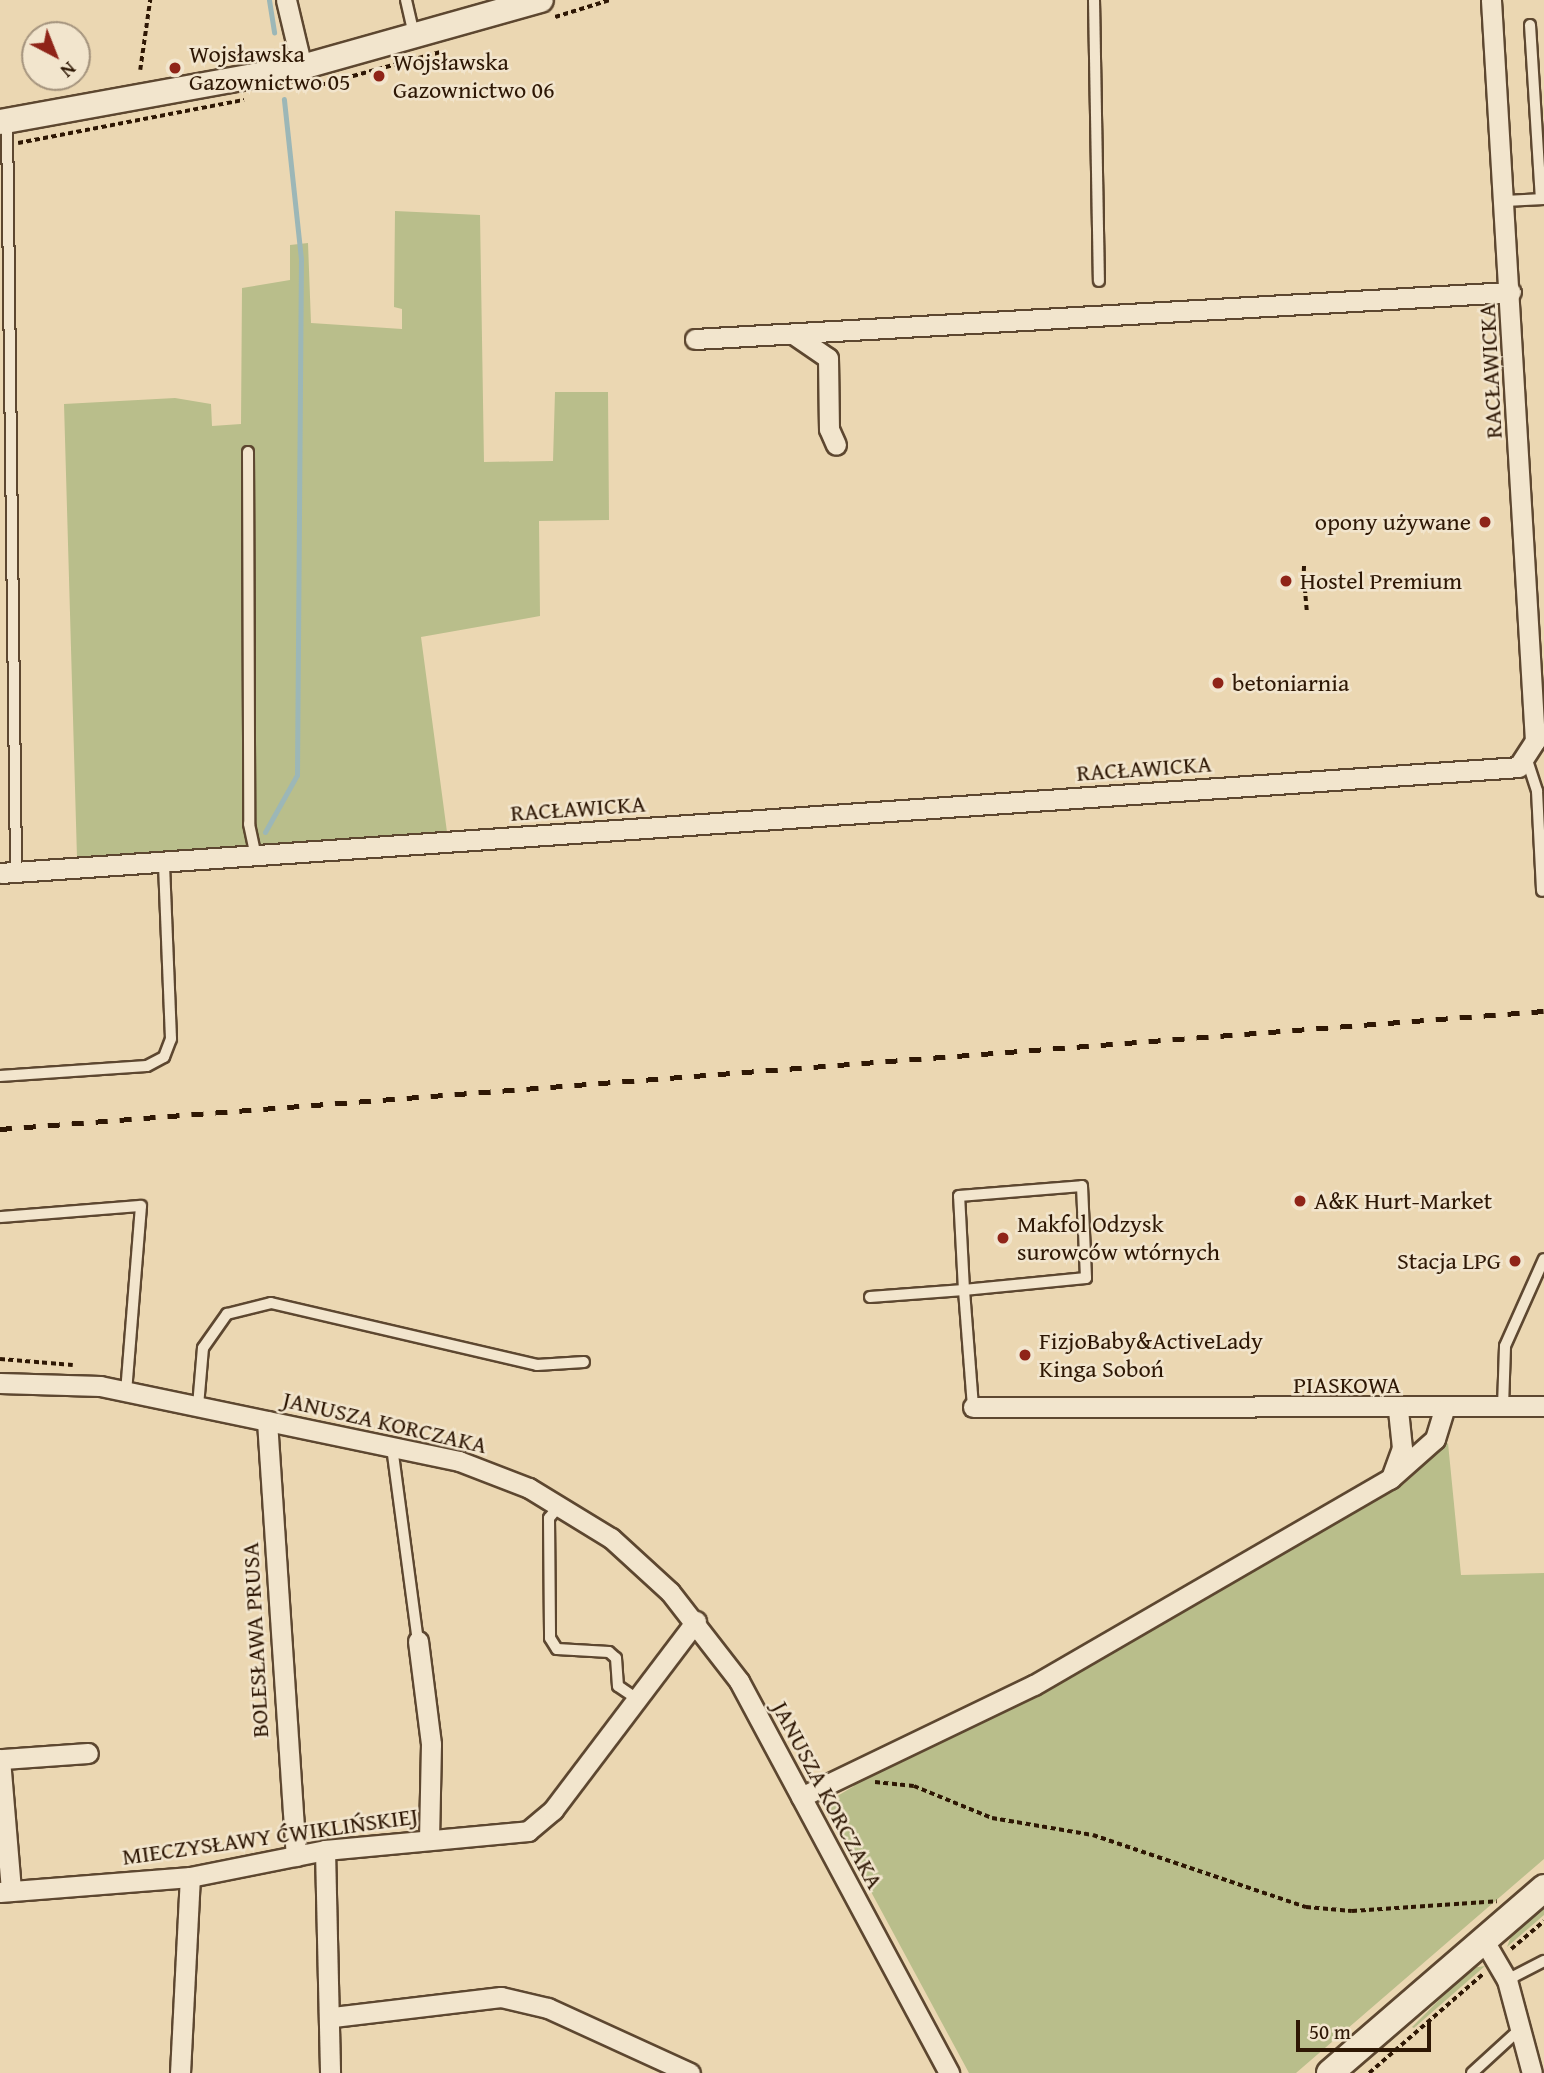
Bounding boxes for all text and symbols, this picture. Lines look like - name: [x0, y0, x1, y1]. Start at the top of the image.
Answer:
- north arrow: [21, 21, 91, 91]
- place label: Wojsławska Gazownictwo 05: [189, 40, 351, 96]
- place label: Wojsławska Gazownictwo 06: [393, 48, 555, 104]
- text: N: [55, 55, 83, 85]
- marker: Wojsławska Gazownictwo 05: [167, 60, 183, 76]
- marker: Wojsławska Gazownictwo 06: [371, 68, 387, 84]
- street label: RACŁAWICKA: [1472, 303, 1508, 439]
- place label: opony używane: [1315, 508, 1471, 536]
- marker: opony używane: [1477, 514, 1493, 530]
- place label: Hostel Premium: [1300, 567, 1462, 595]
- marker: Hostel Premium: [1278, 573, 1294, 589]
- place label: betoniarnia: [1232, 669, 1349, 697]
- marker: betoniarnia: [1210, 675, 1226, 691]
- street label: RACŁAWICKA: [1075, 749, 1213, 787]
- street label: RACŁAWICKA: [509, 789, 647, 827]
- place label: A&K Hurt-Market: [1314, 1187, 1492, 1215]
- marker: A&K Hurt-Market: [1292, 1193, 1308, 1209]
- place label: Makfol Odzysk surowców wtórnych: [1017, 1210, 1220, 1266]
- marker: Makfol Odzysk surowców wtórnych: [995, 1230, 1011, 1246]
- place label: Stacja LPG: [1397, 1247, 1501, 1275]
- marker: Stacja LPG: [1507, 1253, 1523, 1269]
- place label: FizjoBaby&ActiveLady Kinga Soboń: [1039, 1327, 1263, 1383]
- marker: FizjoBaby&ActiveLady Kinga Soboń: [1017, 1347, 1033, 1363]
- street label: PIASKOWA: [1293, 1371, 1401, 1399]
- street label: JANUSZA KORCZAKA: [280, 1384, 490, 1460]
- street label: BOLESŁAWA PRUSA: [235, 1542, 275, 1738]
- street label: JANUSZA KORCZAKA: [766, 1696, 890, 1894]
- street label: MIECZYSŁAWY ĆWIKLIŃSKIEJ: [120, 1801, 420, 1871]
- scale bar: [1299, 2007, 1434, 2050]
- text: 50 m: [1309, 2016, 1351, 2047]

